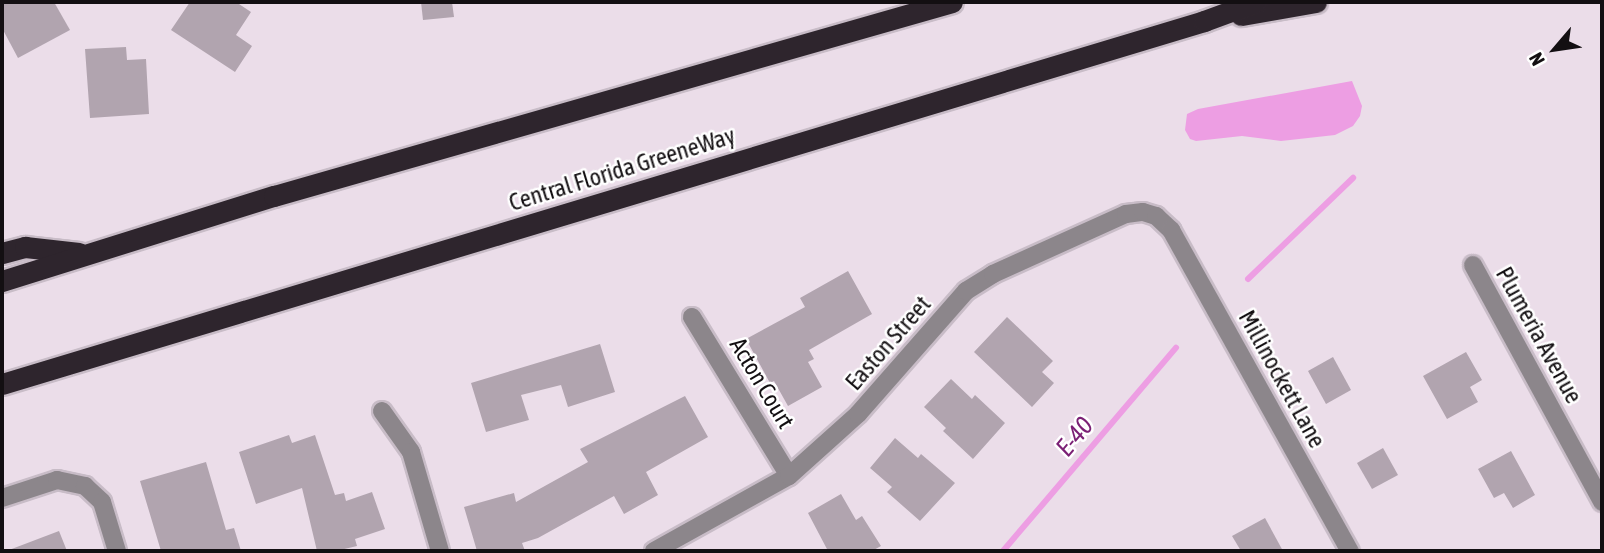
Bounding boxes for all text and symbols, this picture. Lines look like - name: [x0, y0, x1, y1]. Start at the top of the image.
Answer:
- north arrow: [1520, 14, 1590, 84]
- text: N: [1524, 49, 1549, 69]
- street label: Central Florida GreeneWay: [505, 121, 739, 217]
- street label: Plumeria Avenue: [1490, 262, 1588, 408]
- street label: Easton Street: [839, 290, 937, 396]
- street label: Millinockett Lane: [1232, 305, 1332, 453]
- street label: Acton Court: [724, 332, 800, 434]
- water label: E-40: [1050, 411, 1100, 463]

